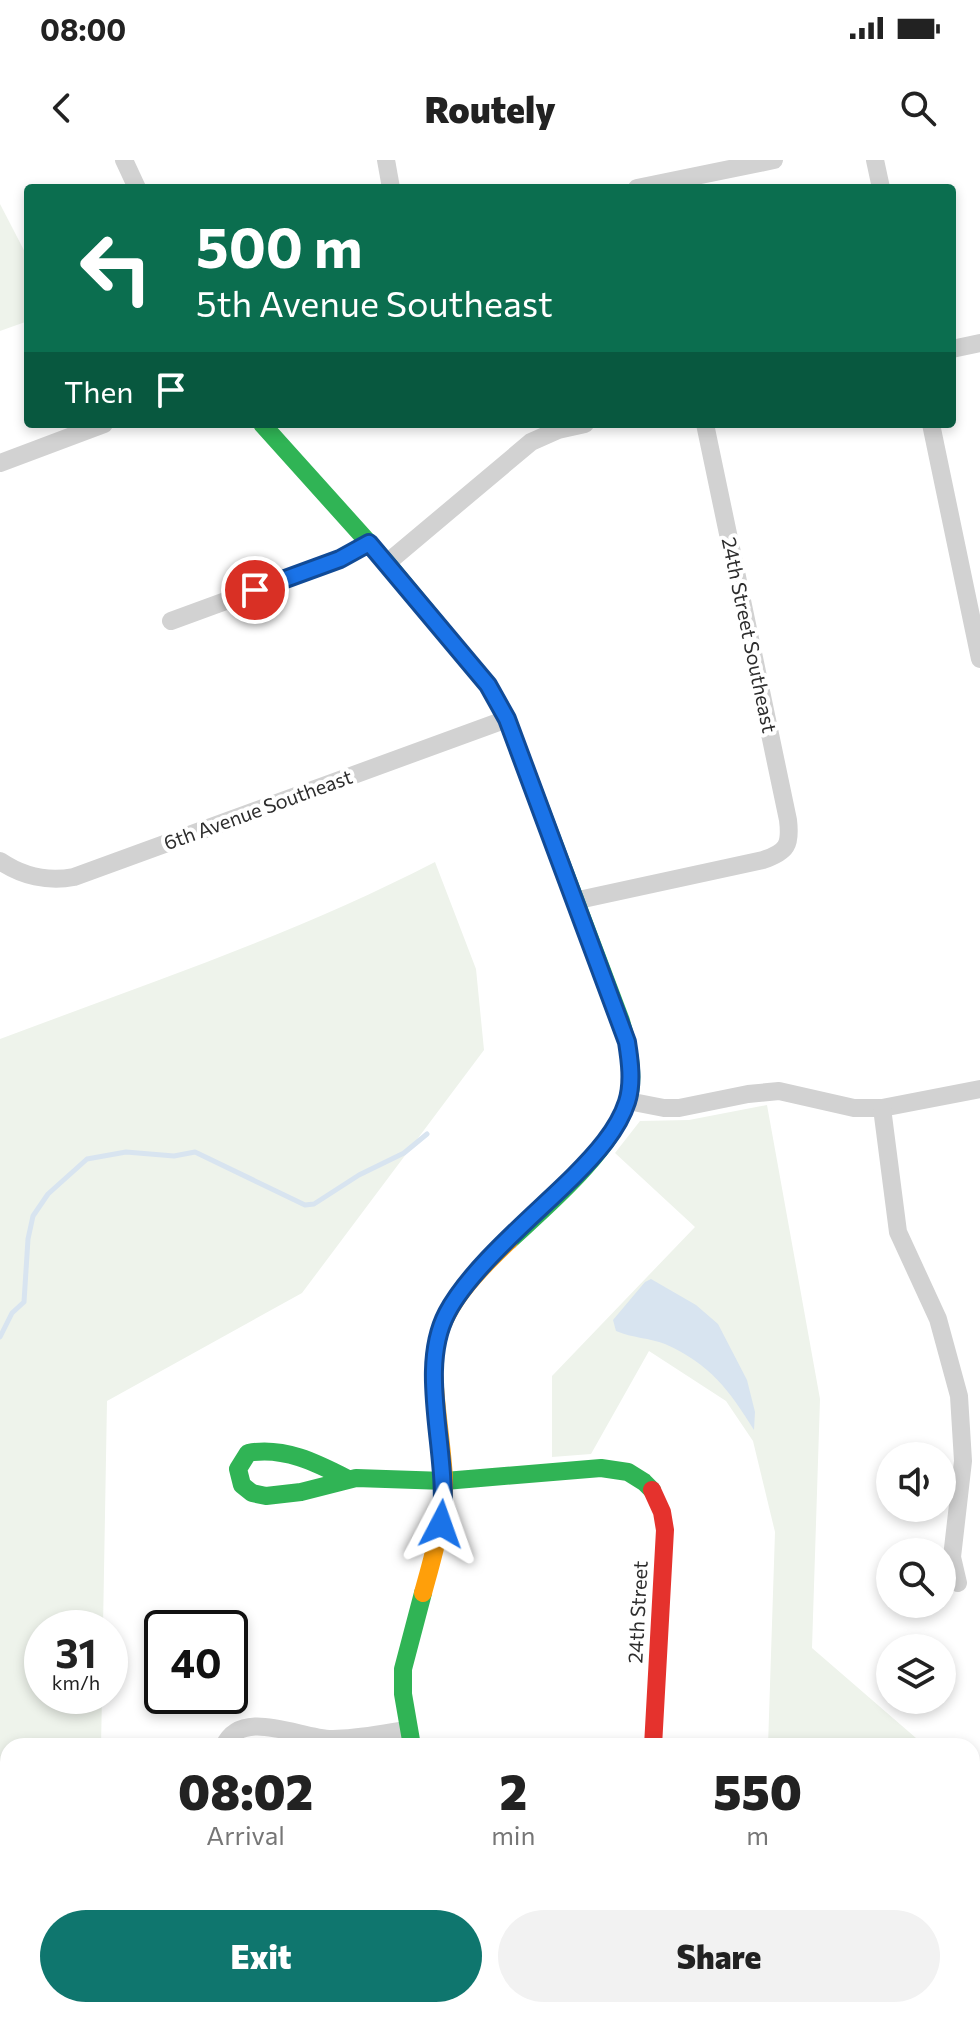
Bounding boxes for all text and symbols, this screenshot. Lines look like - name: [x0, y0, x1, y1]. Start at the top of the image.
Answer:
- text: 08:00: [40, 10, 126, 47]
- icon: back: [40, 86, 84, 130]
- text: Routely: [424, 86, 556, 130]
- icon: search: [896, 86, 940, 130]
- text: 500 m: [196, 211, 363, 280]
- icon: left: [64, 216, 168, 320]
- text: 5th Avenue Southeast: [196, 280, 553, 324]
- icon: arrive: [149, 368, 193, 412]
- text: Then: [64, 372, 133, 409]
- street label: 24th Street Southeast: [718, 535, 782, 735]
- pin: [221, 556, 289, 624]
- icon: arrive: [233, 568, 277, 612]
- street label: 6th Avenue Southeast: [160, 764, 355, 854]
- map controls: [876, 1442, 956, 1714]
- button: sound: [876, 1442, 956, 1522]
- position arrow: [399, 1482, 483, 1566]
- button: search: [876, 1538, 956, 1618]
- street label: 24th Street: [622, 1560, 652, 1664]
- speed limit sign: 40: [144, 1610, 248, 1714]
- text: 31: [55, 1627, 97, 1676]
- button: layers: [876, 1634, 956, 1714]
- text: km/h: [52, 1670, 100, 1694]
- text: 08:02: [178, 1761, 313, 1820]
- text: 2: [499, 1761, 527, 1820]
- text: 550: [713, 1761, 802, 1820]
- text: Arrival: [206, 1819, 285, 1850]
- text: min: [491, 1819, 535, 1850]
- text: m: [746, 1819, 769, 1850]
- button: Exit: [40, 1910, 482, 2002]
- button: Share: [498, 1910, 940, 2002]

